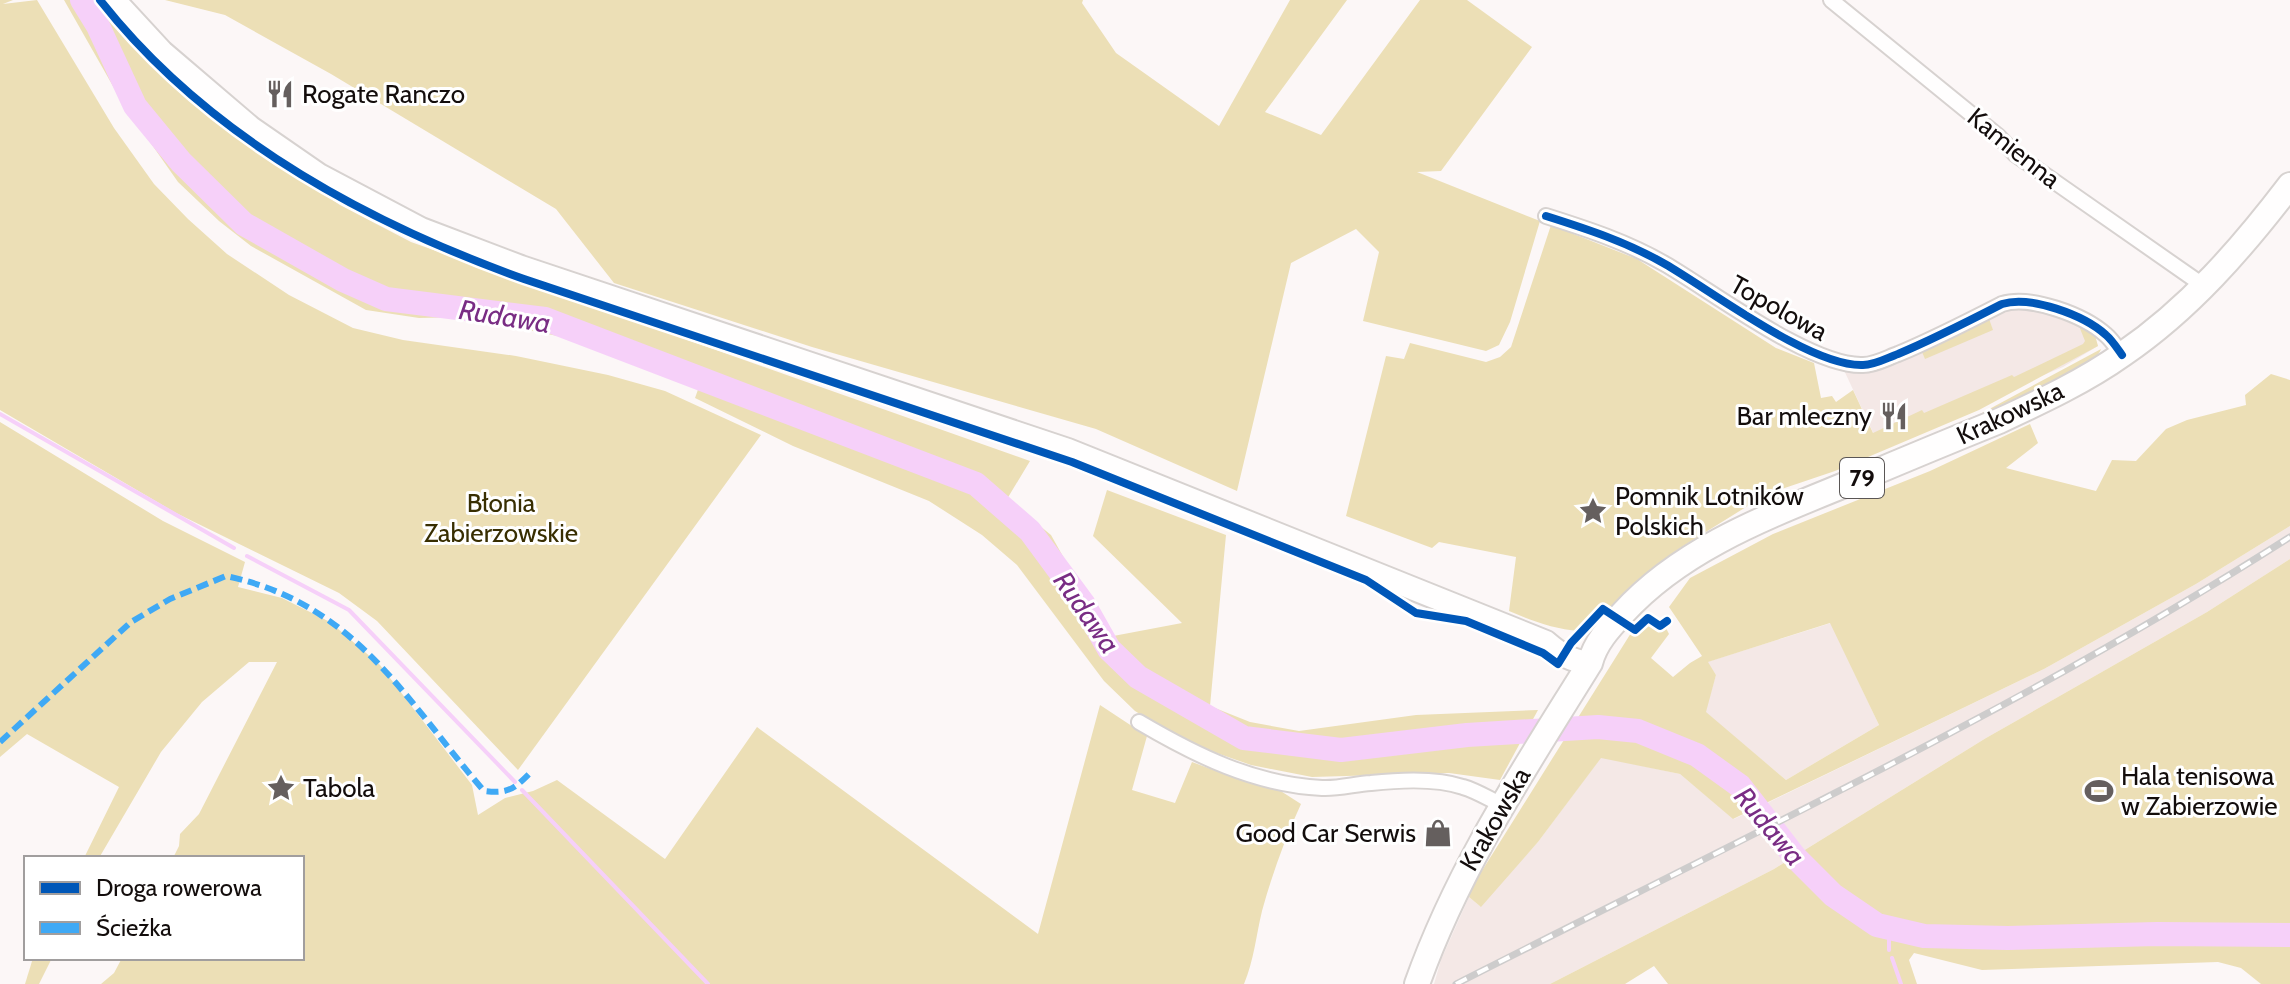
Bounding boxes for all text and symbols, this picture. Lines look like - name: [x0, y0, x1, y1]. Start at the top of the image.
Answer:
- place label: Rogate Ranczo: [302, 78, 465, 110]
- restaurant icon: Rogate Ranczo: [265, 79, 295, 109]
- street label: Kamienna: [1961, 101, 2067, 195]
- street label: Topolowa: [1725, 268, 1834, 348]
- water label: Rudawa: [457, 292, 553, 340]
- street label: Krakowska: [1952, 374, 2069, 452]
- place label: Bar mleczny: [1736, 400, 1872, 432]
- restaurant icon: Bar mleczny: [1879, 401, 1909, 431]
- road number: 79: [1840, 458, 1884, 498]
- place label: Pomnik Lotników Polskich: [1615, 480, 1804, 542]
- park label: Błonia Zabierzowskie: [424, 487, 578, 549]
- place icon: Pomnik Lotników Polskich: [1578, 496, 1608, 526]
- water label: Rudawa: [1047, 564, 1127, 660]
- place label: Hala tenisowa w Zabierzowie: [2121, 760, 2277, 822]
- street label: Krakowska: [1453, 761, 1538, 876]
- place label: Tabola: [303, 772, 376, 804]
- place icon: Tabola: [266, 773, 296, 803]
- sports icon: Hala tenisowa w Zabierzowie: [2084, 776, 2114, 806]
- water label: Rudawa: [1727, 780, 1813, 872]
- place label: Good Car Serwis: [1235, 817, 1416, 849]
- shop icon: Good Car Serwis: [1423, 818, 1453, 848]
- legend: [24, 856, 304, 960]
- text: Droga rowerowa: [96, 873, 262, 902]
- text: Ścieżka: [96, 913, 172, 942]

